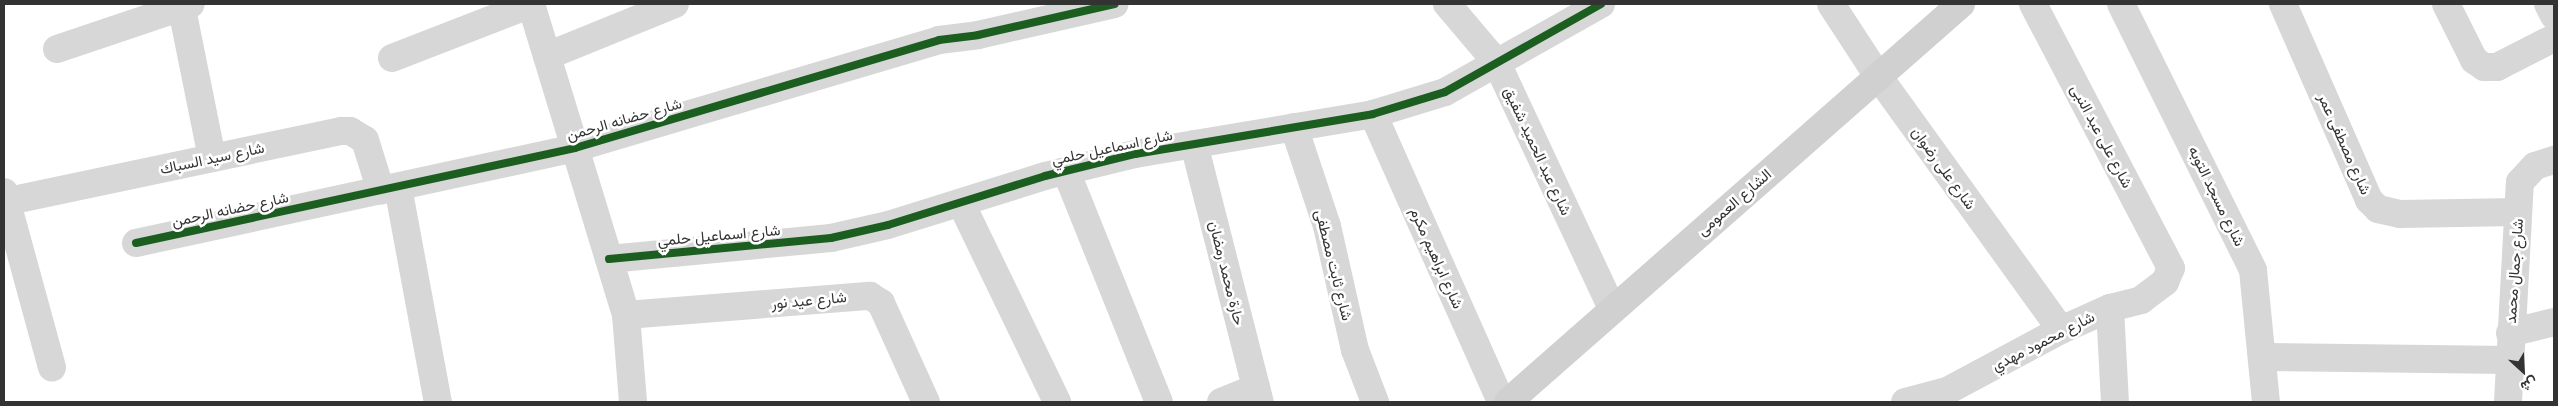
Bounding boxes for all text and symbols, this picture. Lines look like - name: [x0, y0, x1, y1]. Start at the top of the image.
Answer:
- street label: شارع على عبد النبى: [2067, 81, 2137, 191]
- street label: شارع عبد الحميد شفيق: [1500, 84, 1576, 218]
- street label: شارع مصطفى عمر: [2315, 91, 2375, 197]
- street label: شارع حضانه الرحمن: [564, 94, 684, 144]
- street label: شارع على رضوان: [1908, 123, 1980, 213]
- street label: شارع اسماعيل حلمي: [1050, 125, 1174, 169]
- street label: شارع سيد السباك: [158, 138, 266, 178]
- street label: شارع مسجد التوبه: [2185, 143, 2249, 249]
- street label: الشارع العمومى: [1693, 165, 1775, 239]
- street label: شارع حضانه الرحمن: [170, 188, 290, 230]
- street label: شارع ابراهيم مكرم: [1407, 205, 1467, 311]
- street label: شارع ثابت مصطفى: [1312, 208, 1356, 322]
- street label: شارع جمال محمد: [2501, 218, 2527, 324]
- street label: حارة محمد رمضان: [1205, 219, 1249, 327]
- street label: شارع اسماعيل حلمي: [657, 221, 781, 249]
- street label: شارع عيد نور: [771, 288, 847, 312]
- street label: شارع محمود مهدي: [1989, 307, 2097, 375]
- north arrow: [2498, 346, 2548, 396]
- text: ش: [2518, 373, 2541, 396]

